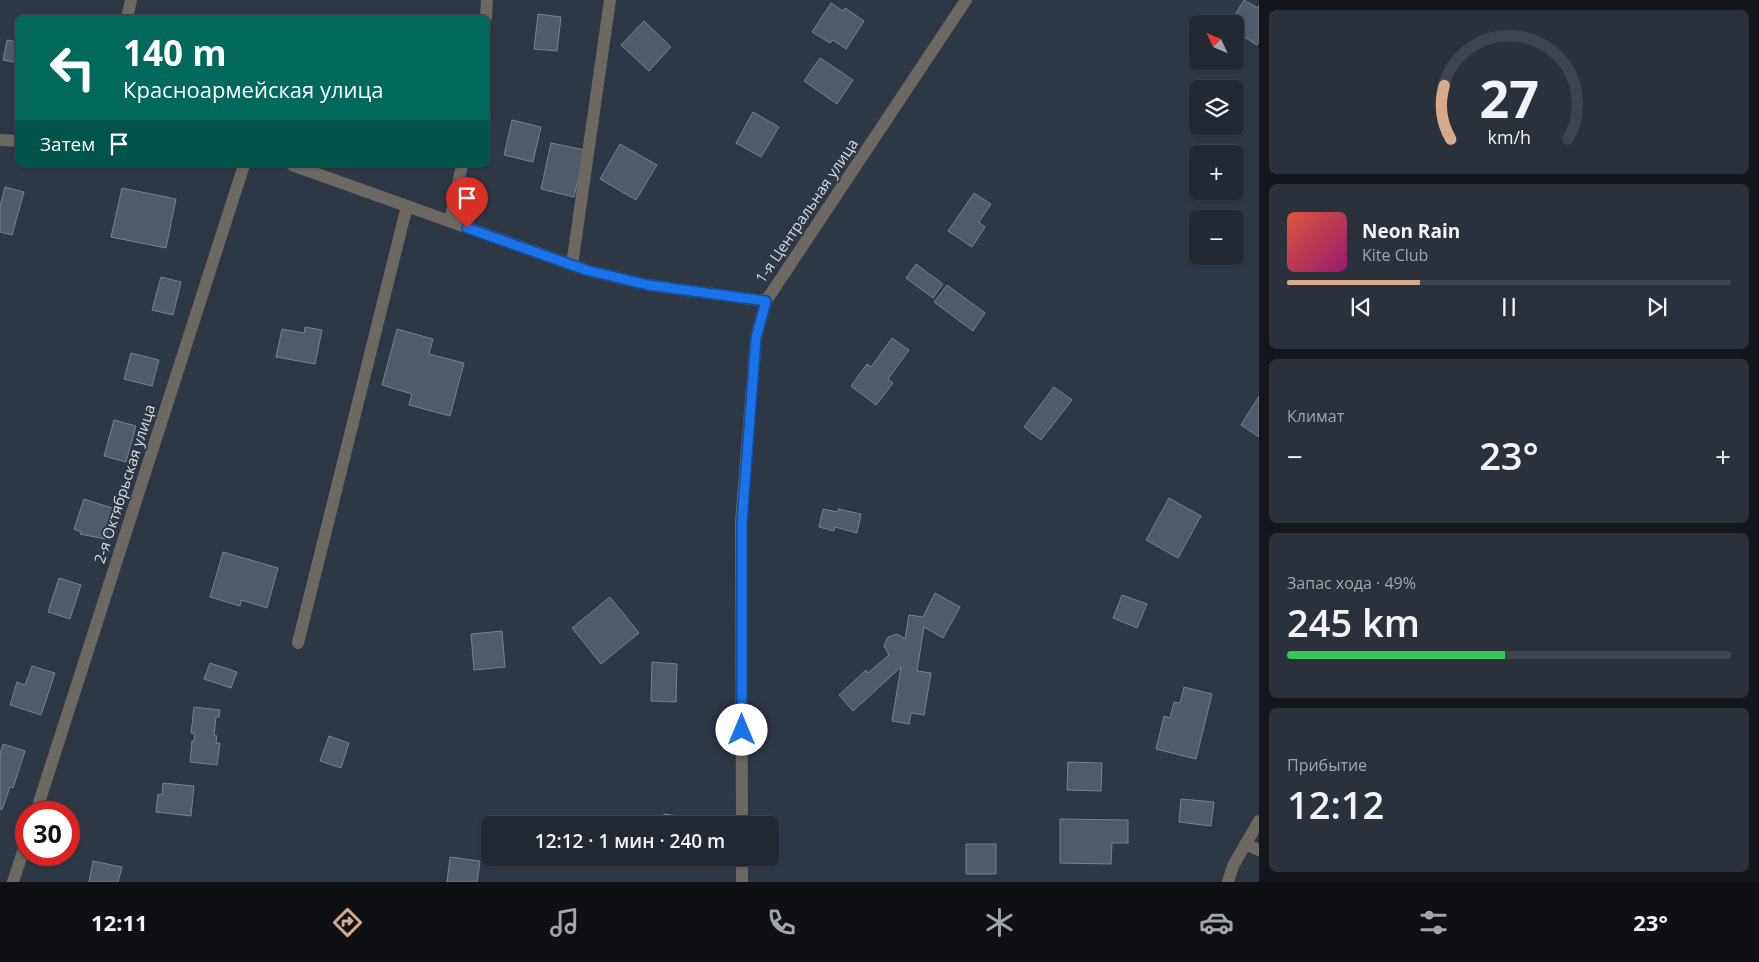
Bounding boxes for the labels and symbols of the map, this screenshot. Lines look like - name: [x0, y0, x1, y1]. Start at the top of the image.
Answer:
- north arrow: [1189, 15, 1244, 70]
- street label: 1-я Центральная улица: [750, 134, 862, 286]
- pin: [446, 177, 488, 228]
- street label: 2-я Октябрьская улица: [89, 402, 159, 566]
- position arrow: [715, 703, 767, 755]
- speed limit sign: 30: [15, 801, 80, 866]

